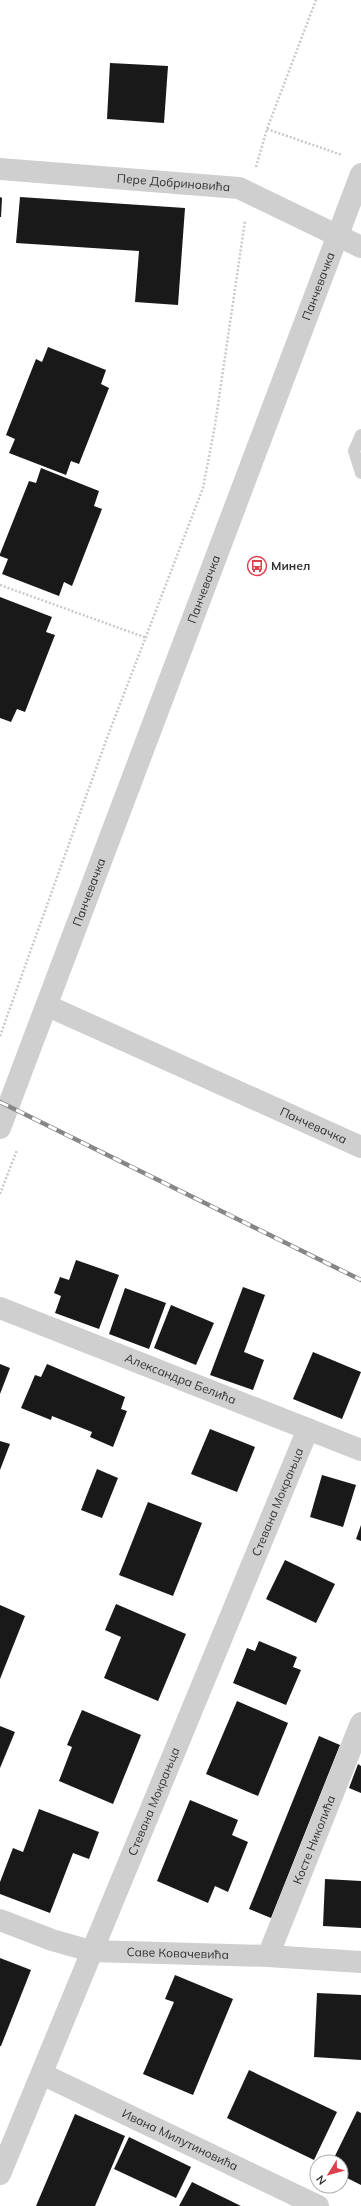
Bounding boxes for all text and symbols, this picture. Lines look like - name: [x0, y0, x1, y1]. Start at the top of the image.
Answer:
- street label: Пере Добриновића: [116, 170, 231, 194]
- street label: Панчевачка: [298, 250, 338, 322]
- street label: Панчевачка: [184, 553, 223, 625]
- bus stop icon: Минел: [246, 555, 268, 577]
- place label: Минел: [271, 558, 310, 573]
- street label: Панчевачка: [69, 856, 108, 928]
- street label: Панчевачка: [278, 1103, 349, 1147]
- street label: Александра Белића: [123, 1350, 238, 1407]
- street label: Стевана Мокрањца: [248, 1446, 306, 1558]
- street label: Стевана Мокрањца: [124, 1745, 183, 1858]
- street label: Косте Николића: [289, 1793, 338, 1886]
- street label: Саве Ковачевића: [126, 1944, 229, 1962]
- street label: Ивана Милутиновића: [120, 2105, 241, 2174]
- north arrow: [309, 2154, 349, 2194]
- text: N: [313, 2172, 329, 2188]

